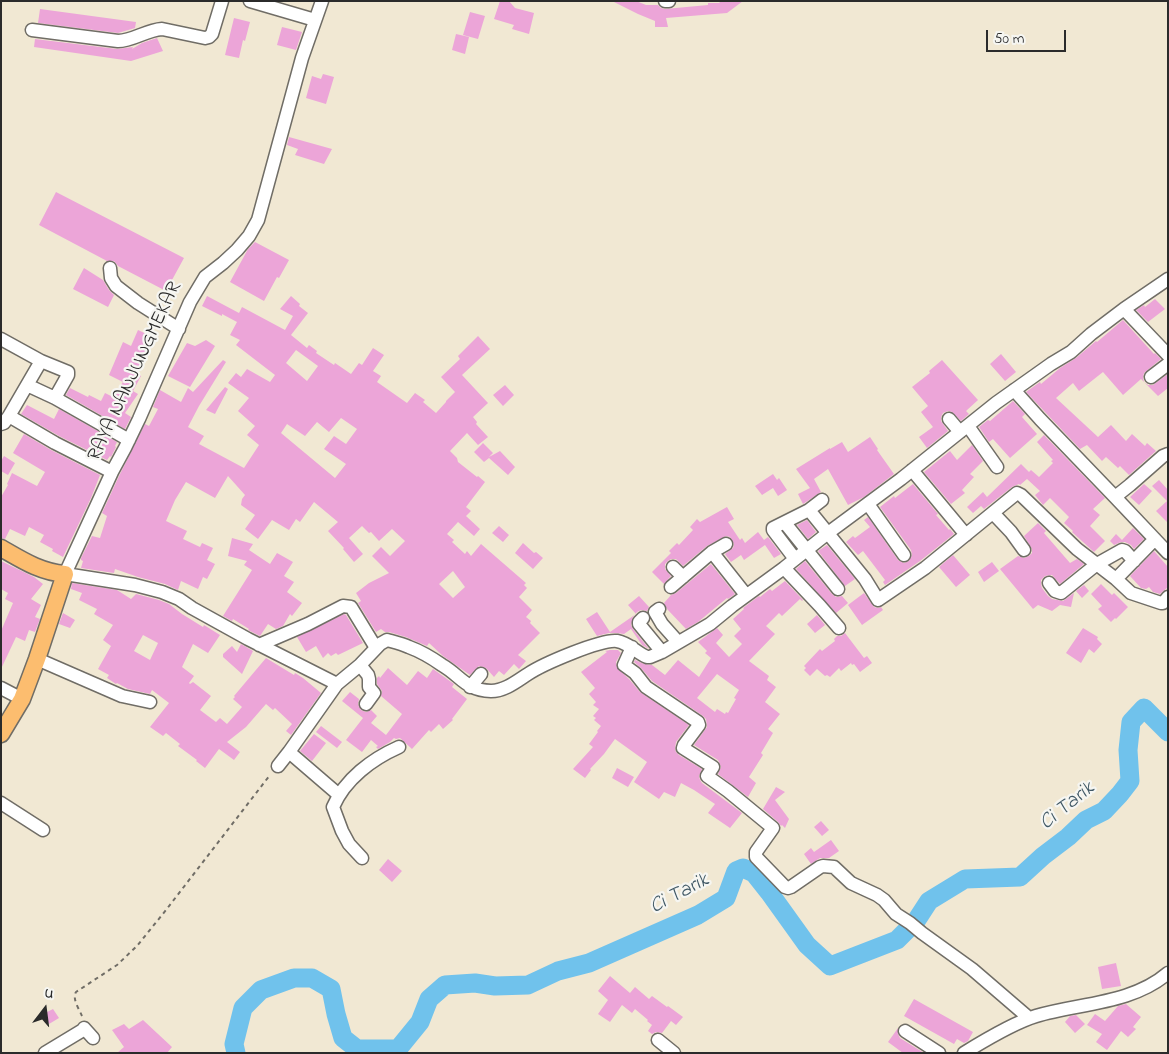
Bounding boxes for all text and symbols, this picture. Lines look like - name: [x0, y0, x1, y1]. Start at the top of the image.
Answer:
- scale bar: [989, 20, 1069, 52]
- text: 50 m: [994, 28, 1024, 50]
- street label: RAYA NANJUNGMEKAR: [84, 279, 188, 465]
- water label: Ci Tarik: [1035, 777, 1101, 837]
- water label: Ci Tarik: [646, 869, 714, 921]
- text: U: [42, 983, 56, 1005]
- north arrow: [20, 984, 70, 1034]

